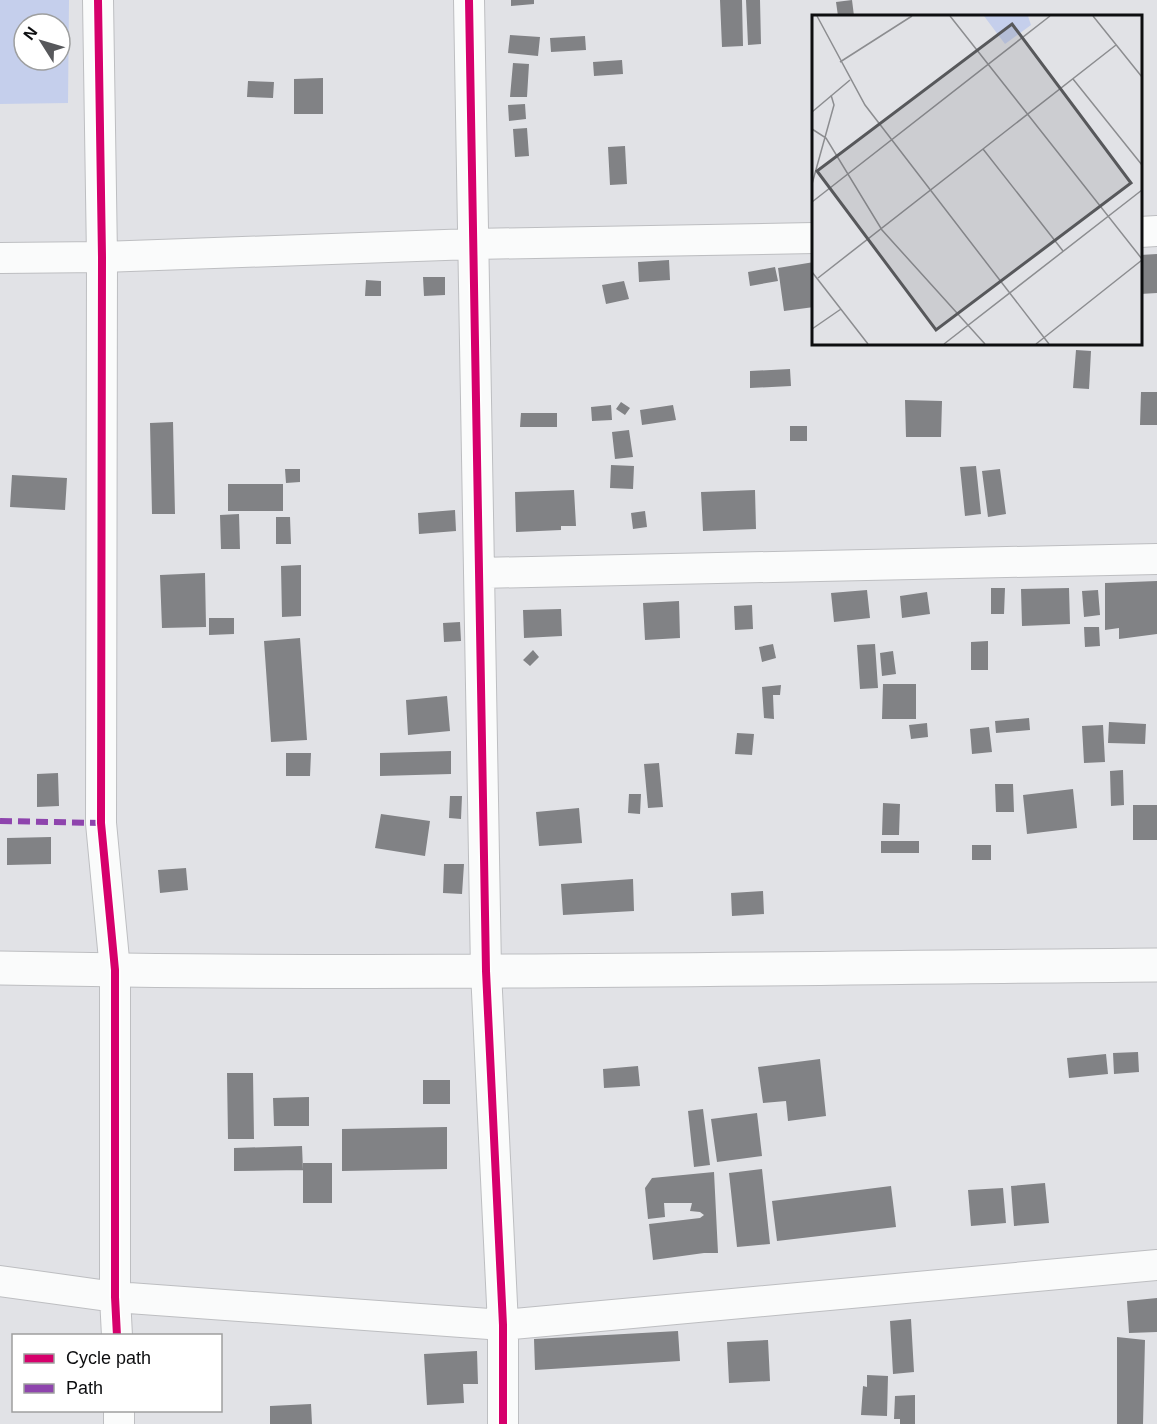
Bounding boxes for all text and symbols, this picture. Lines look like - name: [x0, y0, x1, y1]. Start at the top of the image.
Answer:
- north arrow: [12, 12, 72, 72]
- inset map: [812, 15, 1142, 345]
- text: N: [20, 24, 41, 43]
- legend: [12, 1334, 222, 1412]
- text: Cycle path: [66, 1348, 151, 1368]
- text: Path: [66, 1378, 103, 1398]

